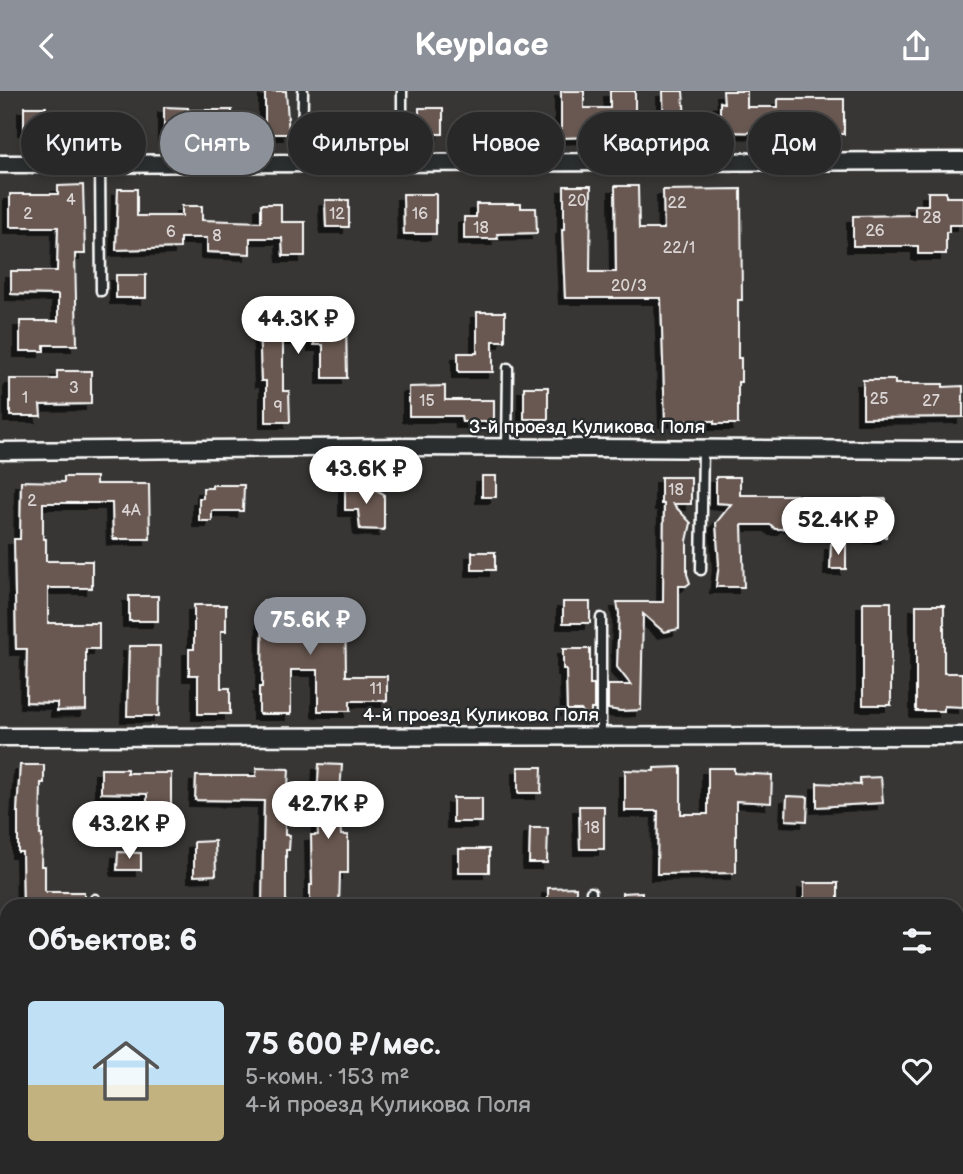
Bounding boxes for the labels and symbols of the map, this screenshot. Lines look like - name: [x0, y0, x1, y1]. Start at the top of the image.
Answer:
- house number: 4: [66, 191, 76, 210]
- house number: 20: [568, 192, 586, 211]
- house number: 22: [668, 194, 687, 213]
- house number: 2: [23, 205, 33, 224]
- house number: 12: [329, 205, 345, 224]
- house number: 16: [412, 205, 428, 224]
- house number: 28: [923, 209, 941, 228]
- house number: 18: [473, 219, 489, 238]
- house number: 26: [865, 222, 885, 241]
- house number: 6: [166, 223, 176, 242]
- house number: 8: [212, 227, 222, 246]
- house number: 22/1: [663, 239, 695, 258]
- house number: 20/3: [611, 277, 647, 296]
- pin: 44.3K ₽: [233, 296, 363, 356]
- house number: 3: [69, 379, 79, 398]
- house number: 1: [22, 389, 28, 408]
- house number: 25: [870, 390, 888, 409]
- house number: 15: [419, 392, 435, 411]
- house number: 27: [922, 392, 940, 411]
- house number: 9: [273, 398, 283, 417]
- street label: 3-й проезд Куликова Поля: [469, 416, 705, 439]
- pin: 43.6K ₽: [301, 447, 431, 506]
- house number: 18: [668, 481, 684, 500]
- house number: 2: [27, 492, 37, 511]
- pin: 52.4K ₽: [773, 497, 903, 557]
- house number: 4А: [121, 502, 141, 521]
- pin: 75.6K ₽: [245, 597, 375, 657]
- house number: 11: [370, 680, 382, 699]
- street label: 4-й проезд Куликова Поля: [363, 704, 599, 727]
- pin: 42.7K ₽: [263, 781, 393, 841]
- pin: 43.2K ₽: [64, 801, 194, 861]
- house number: 18: [584, 819, 600, 838]

